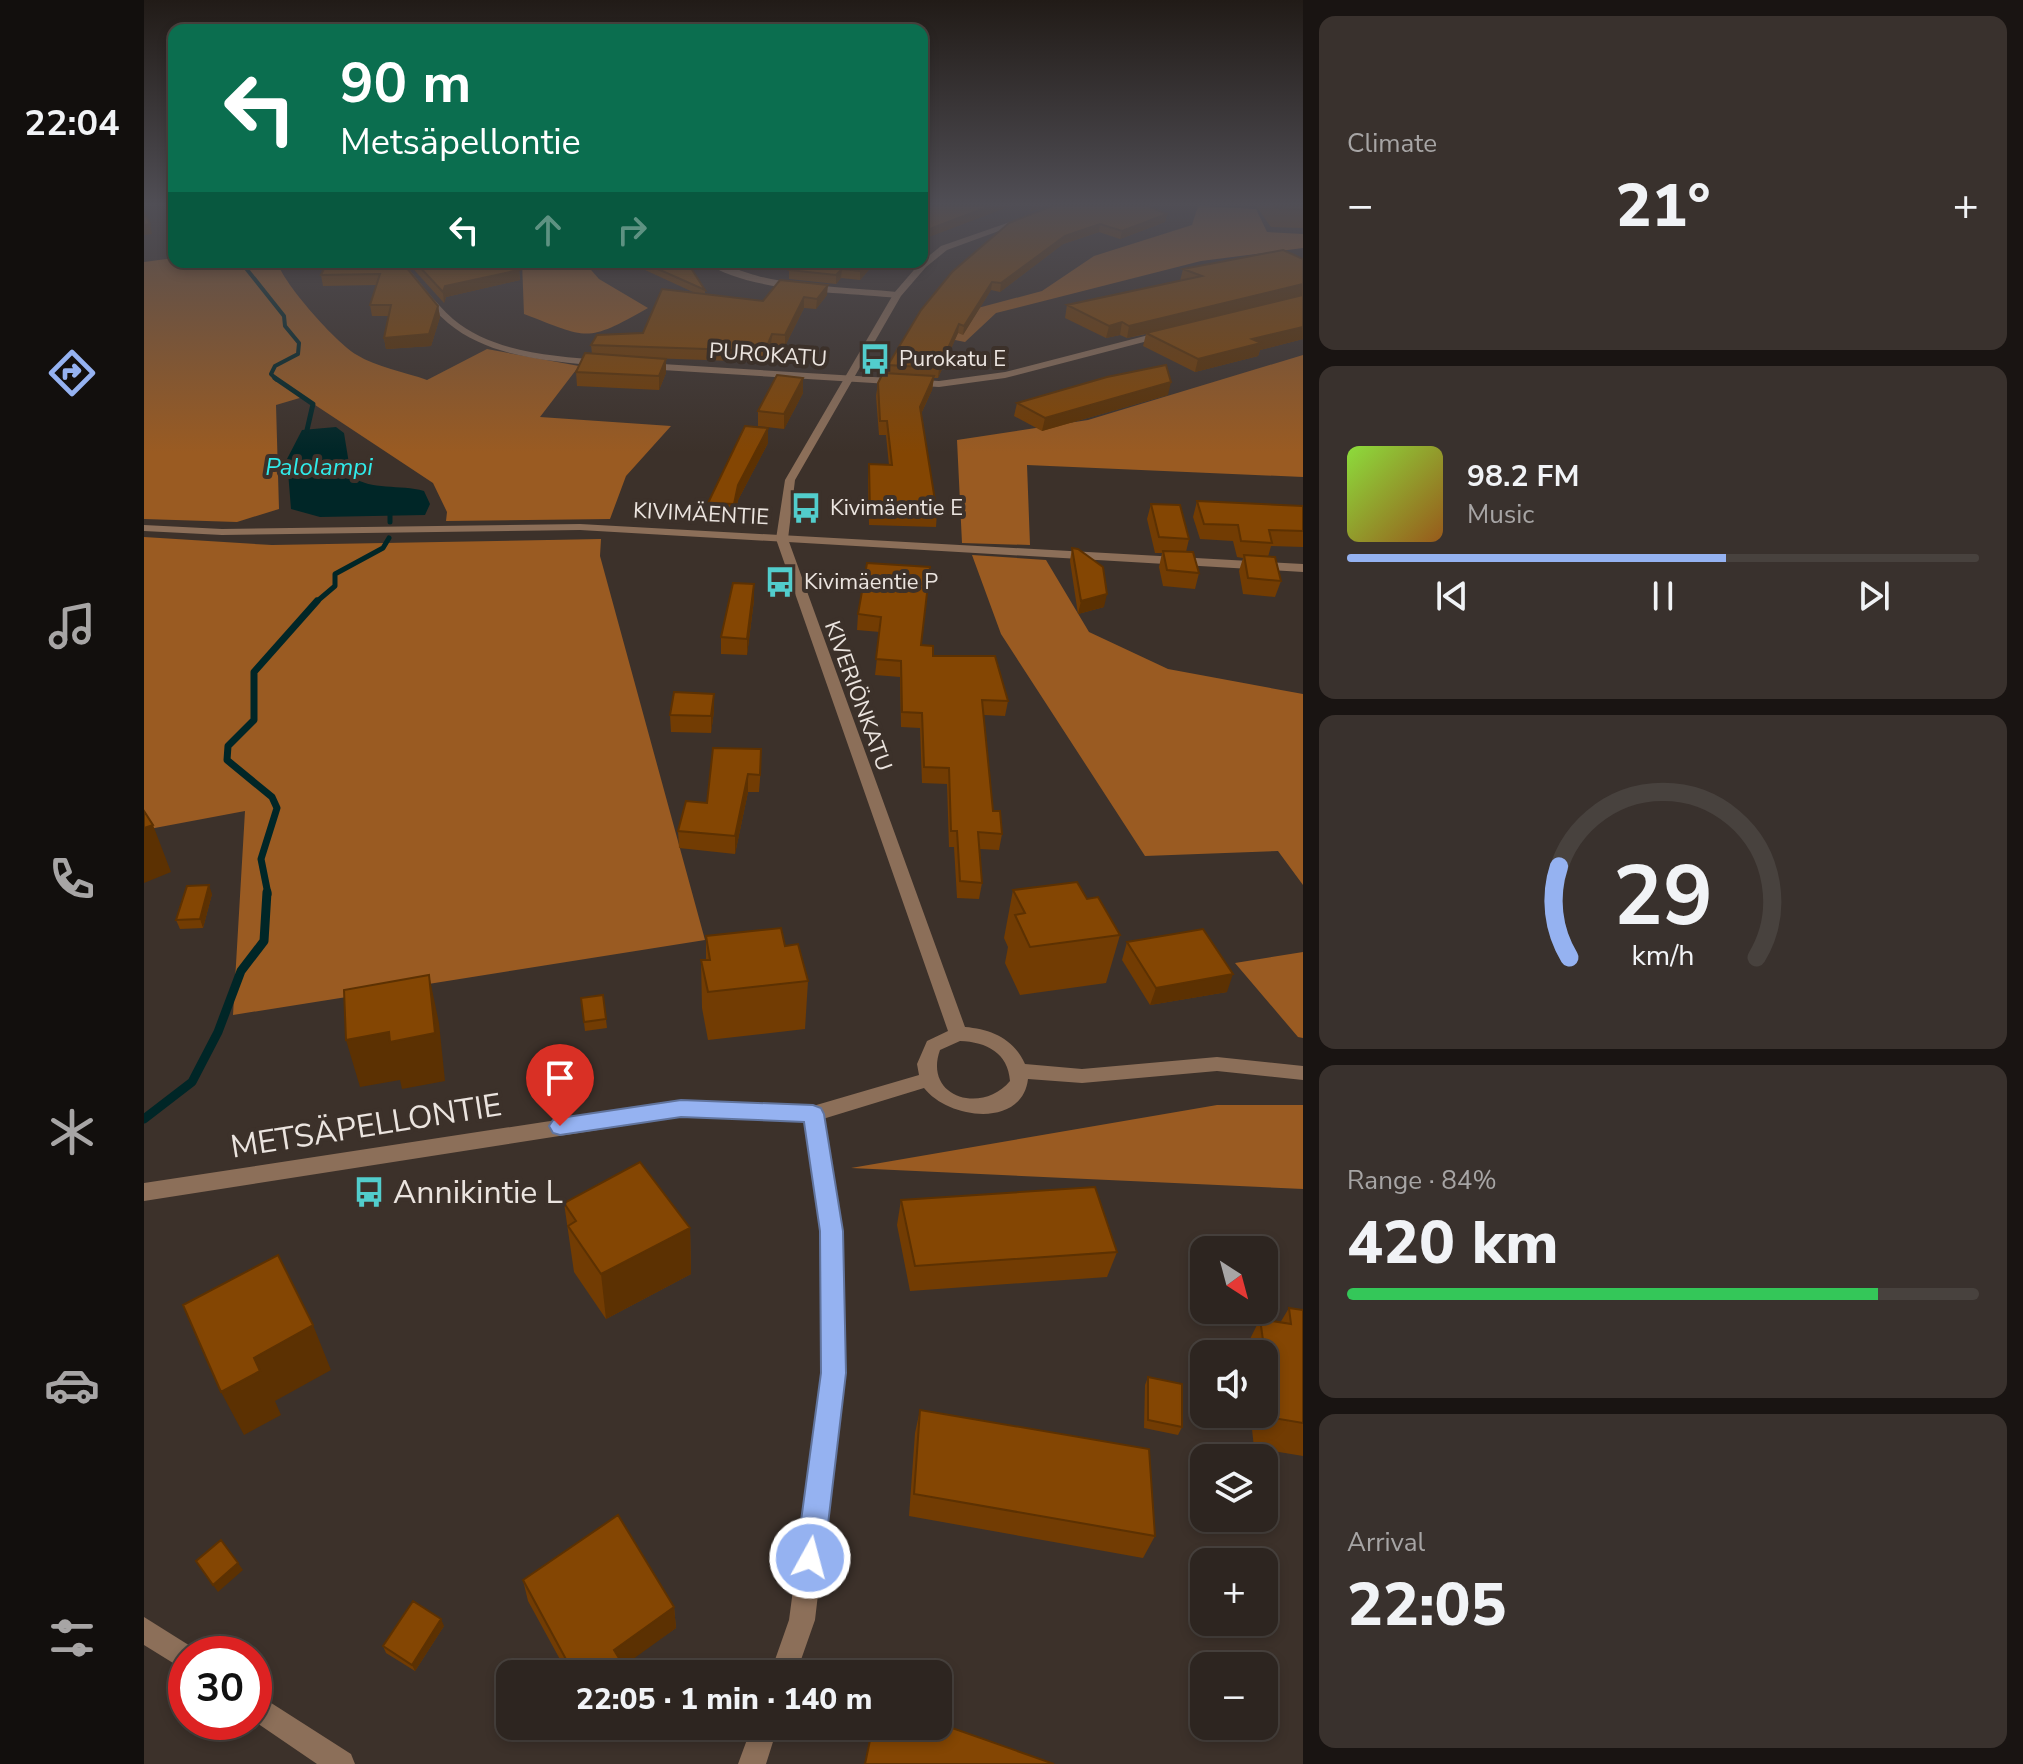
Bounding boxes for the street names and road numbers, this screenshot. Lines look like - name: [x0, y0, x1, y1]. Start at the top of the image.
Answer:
- street label: PUROKATU: [708, 336, 828, 374]
- street label: KIVIMÄENTIE: [632, 495, 770, 533]
- street label: KIVERIÖNKATU: [817, 617, 899, 775]
- street label: METSÄPELLONTIE: [227, 1083, 505, 1169]

